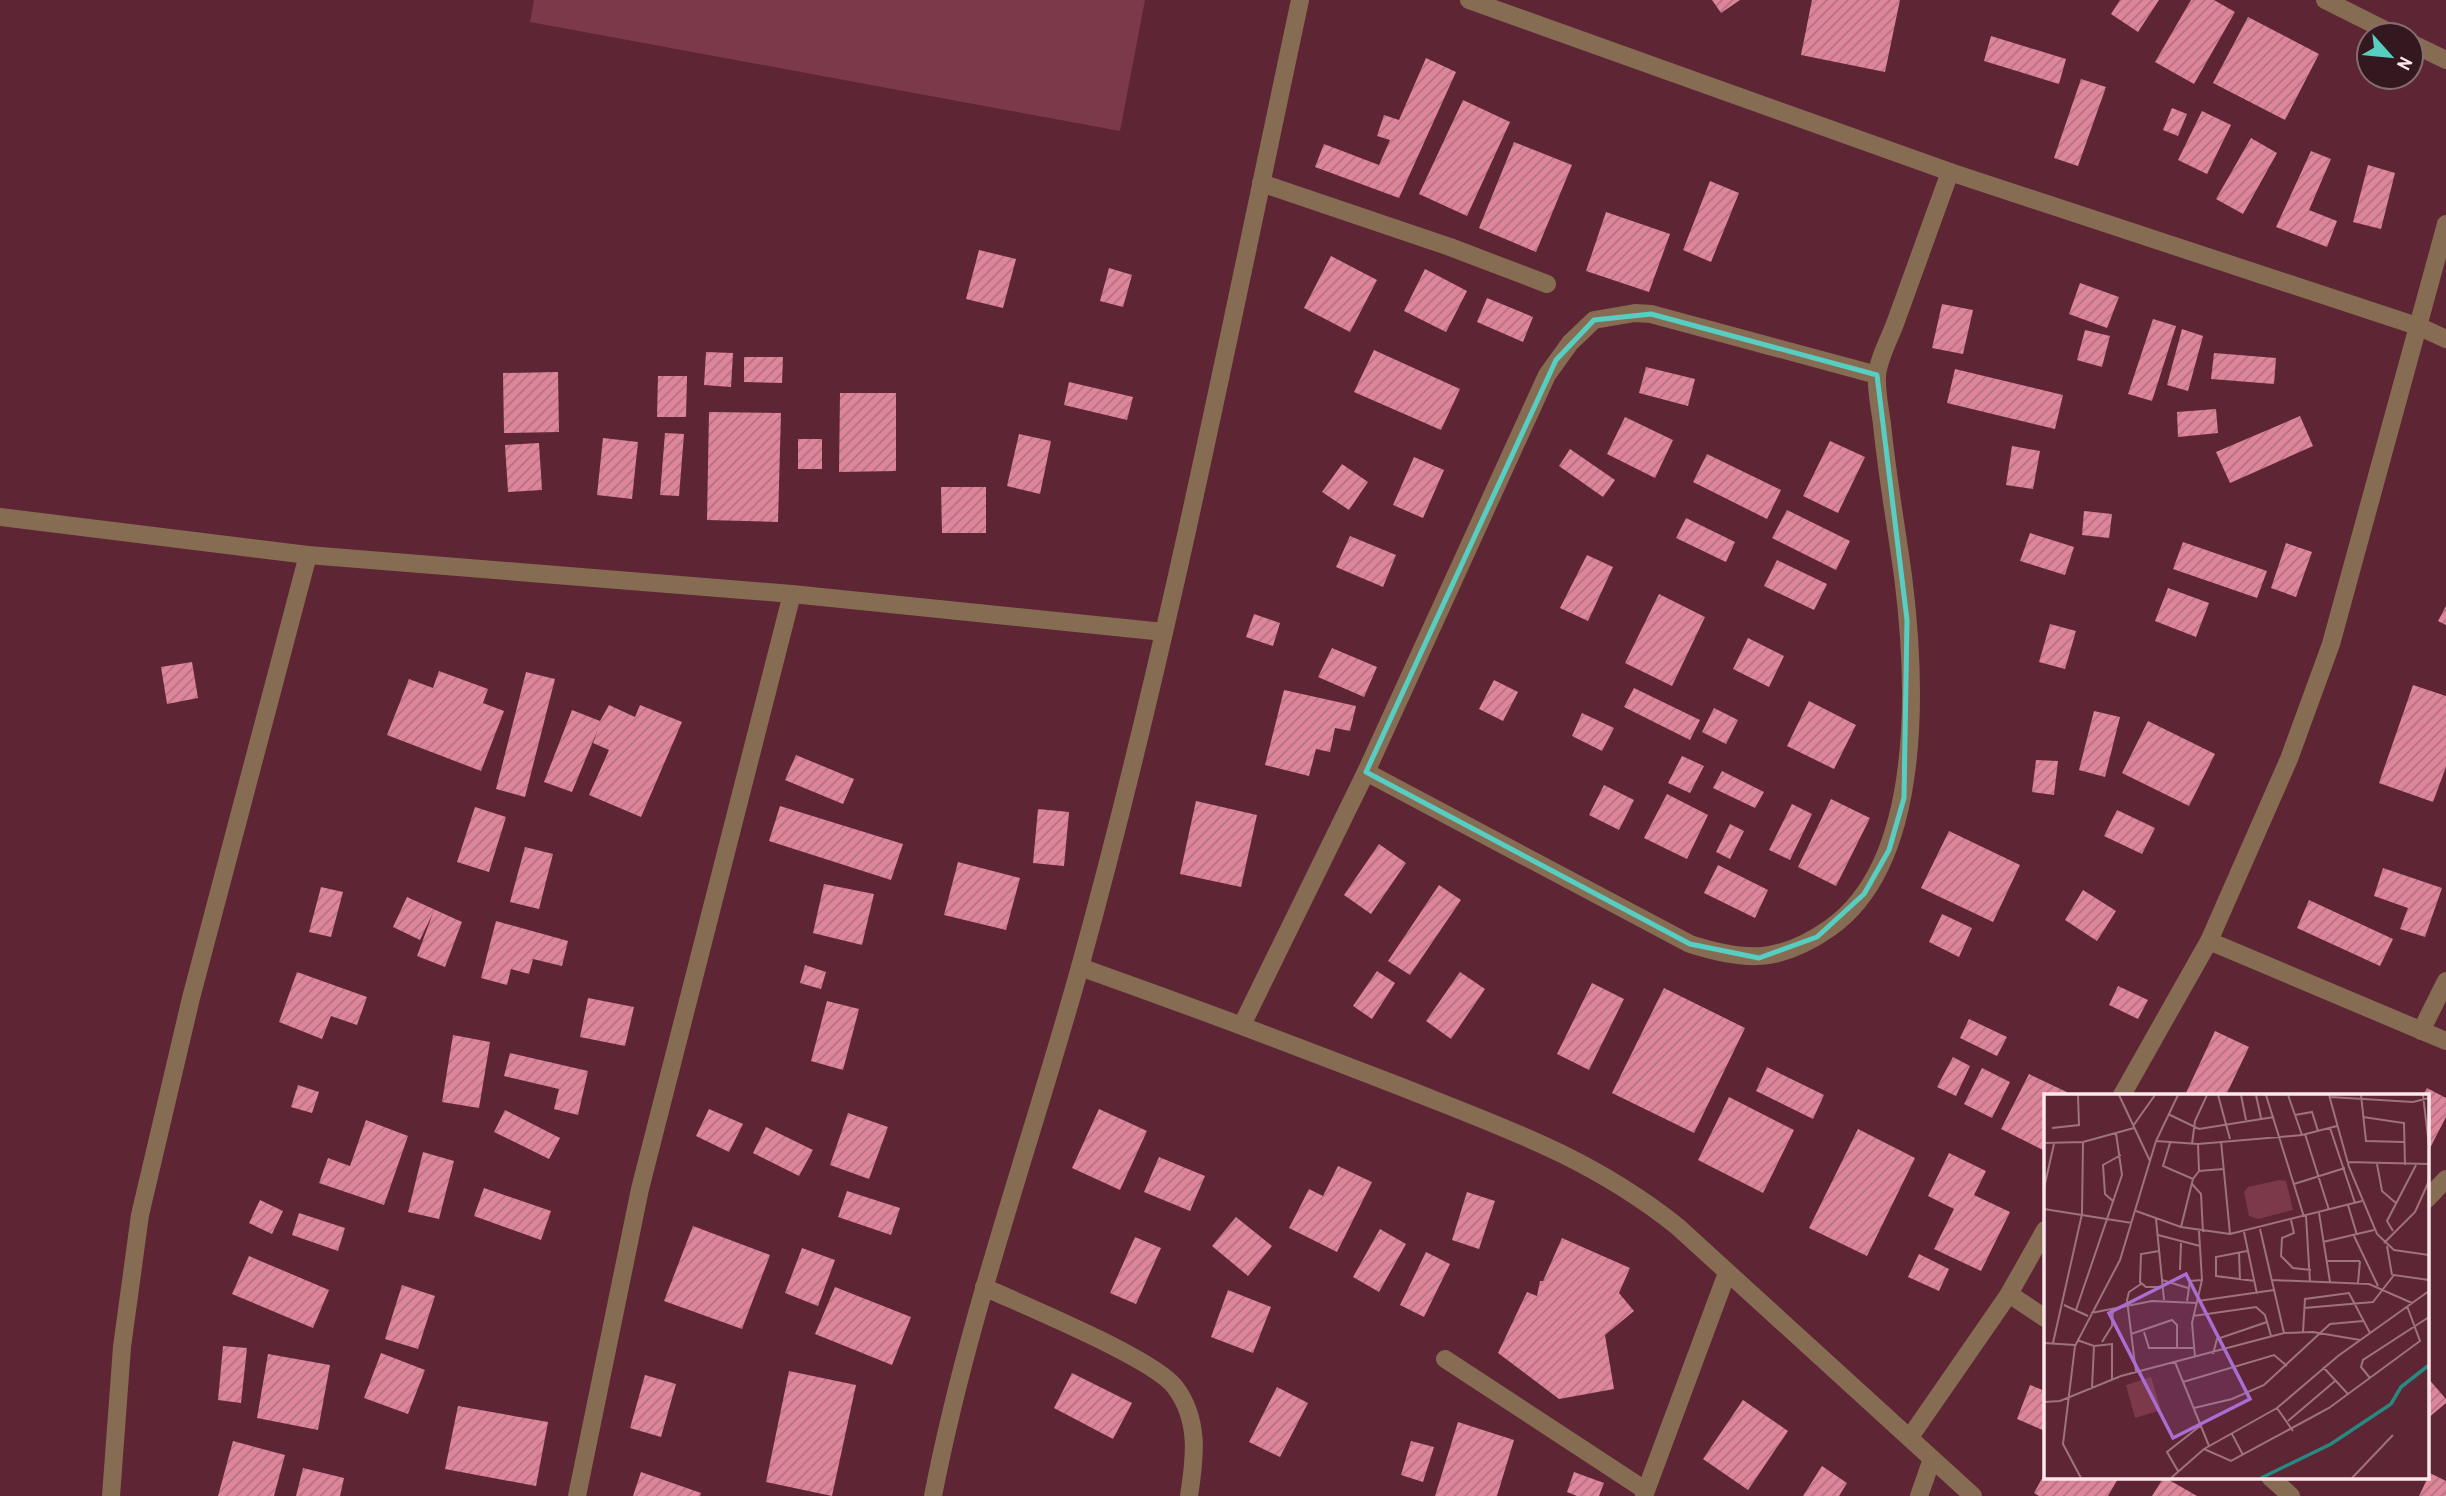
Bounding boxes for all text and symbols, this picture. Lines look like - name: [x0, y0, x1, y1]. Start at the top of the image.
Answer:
- north arrow: [2355, 21, 2425, 91]
- text: N: [2391, 53, 2419, 75]
- inset map: [2044, 1094, 2428, 1478]

